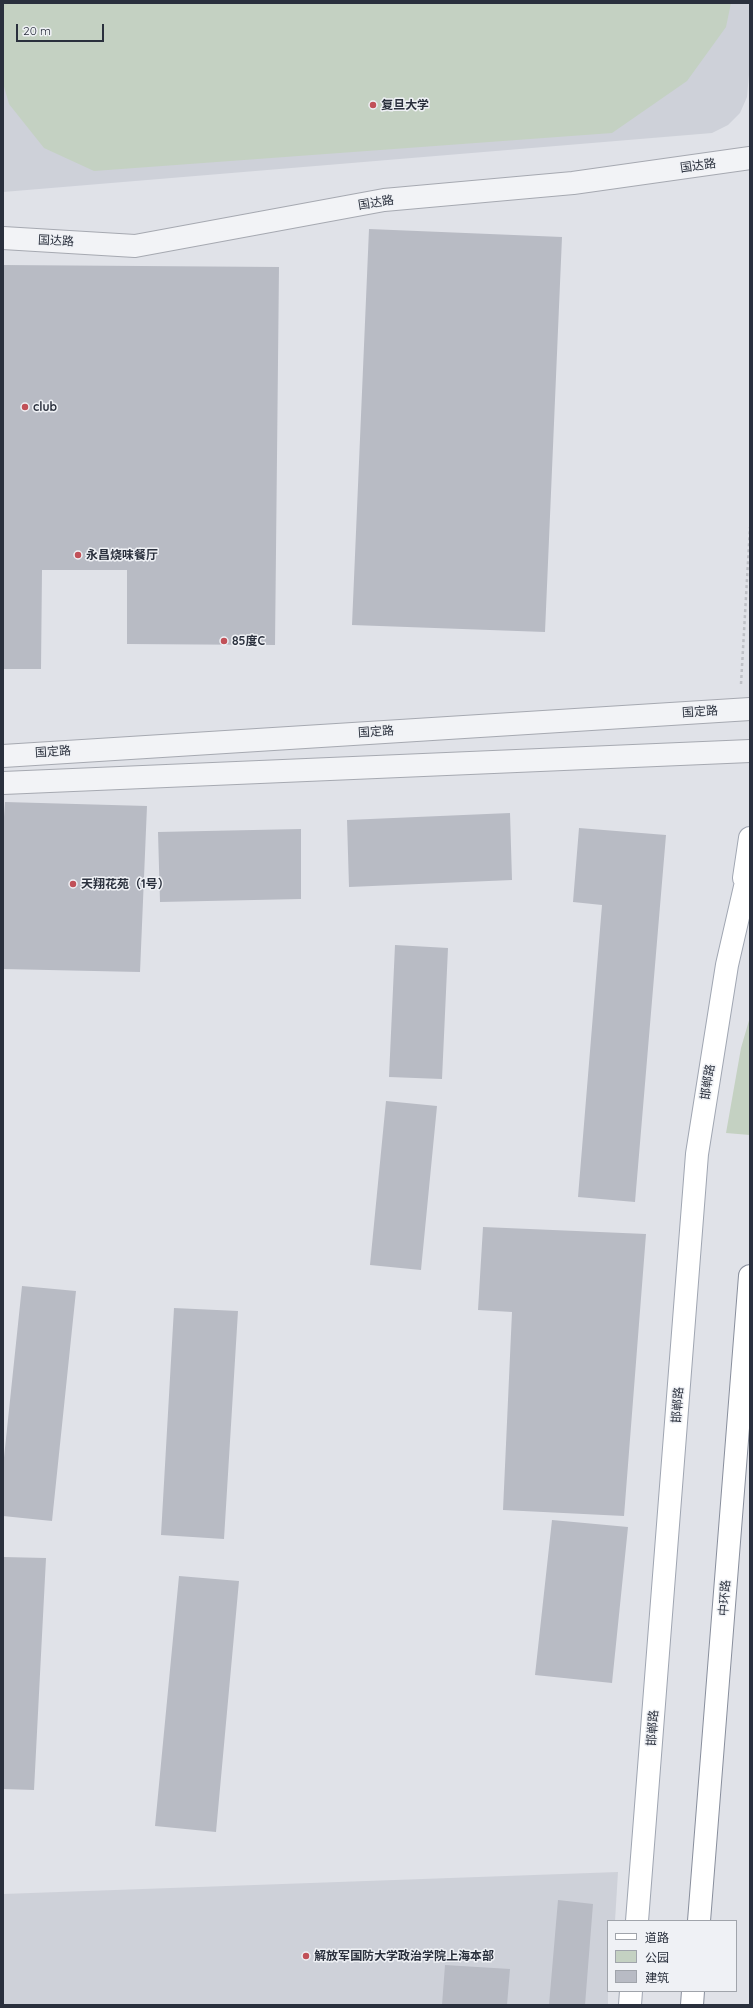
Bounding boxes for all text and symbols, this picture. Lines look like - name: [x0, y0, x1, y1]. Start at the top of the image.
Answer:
- scale bar: [18, 16, 106, 42]
- text: 20 m: [23, 23, 51, 38]
- place label: 复旦大学: [381, 98, 429, 112]
- marker: 复旦大学: [368, 100, 378, 110]
- street label: 国达路: [679, 156, 717, 176]
- street label: 国达路: [357, 193, 395, 213]
- street label: 国达路: [38, 233, 74, 249]
- place label: club: [33, 400, 57, 414]
- marker: club: [20, 402, 30, 412]
- place label: 永昌烧味餐厅: [86, 548, 158, 562]
- marker: 永昌烧味餐厅: [73, 550, 83, 560]
- place label: 85度C: [232, 634, 265, 648]
- marker: 85度C: [219, 636, 229, 646]
- street label: 国定路: [682, 704, 718, 720]
- street label: 国定路: [358, 724, 394, 740]
- street label: 国定路: [35, 744, 71, 760]
- place label: 天翔花苑（1号）: [81, 877, 170, 891]
- marker: 天翔花苑（1号）: [68, 879, 78, 889]
- street label: 邯郸路: [698, 1063, 718, 1101]
- street label: 邯郸路: [670, 1387, 686, 1423]
- street label: 中环路: [717, 1580, 733, 1616]
- street label: 邯郸路: [645, 1710, 661, 1746]
- legend: [607, 1920, 737, 1992]
- text: 道路: [645, 1930, 669, 1945]
- place label: 解放军国防大学政治学院上海本部: [314, 1949, 494, 1963]
- text: 公园: [645, 1950, 669, 1965]
- marker: 解放军国防大学政治学院上海本部: [301, 1951, 311, 1961]
- text: 建筑: [645, 1970, 669, 1985]

